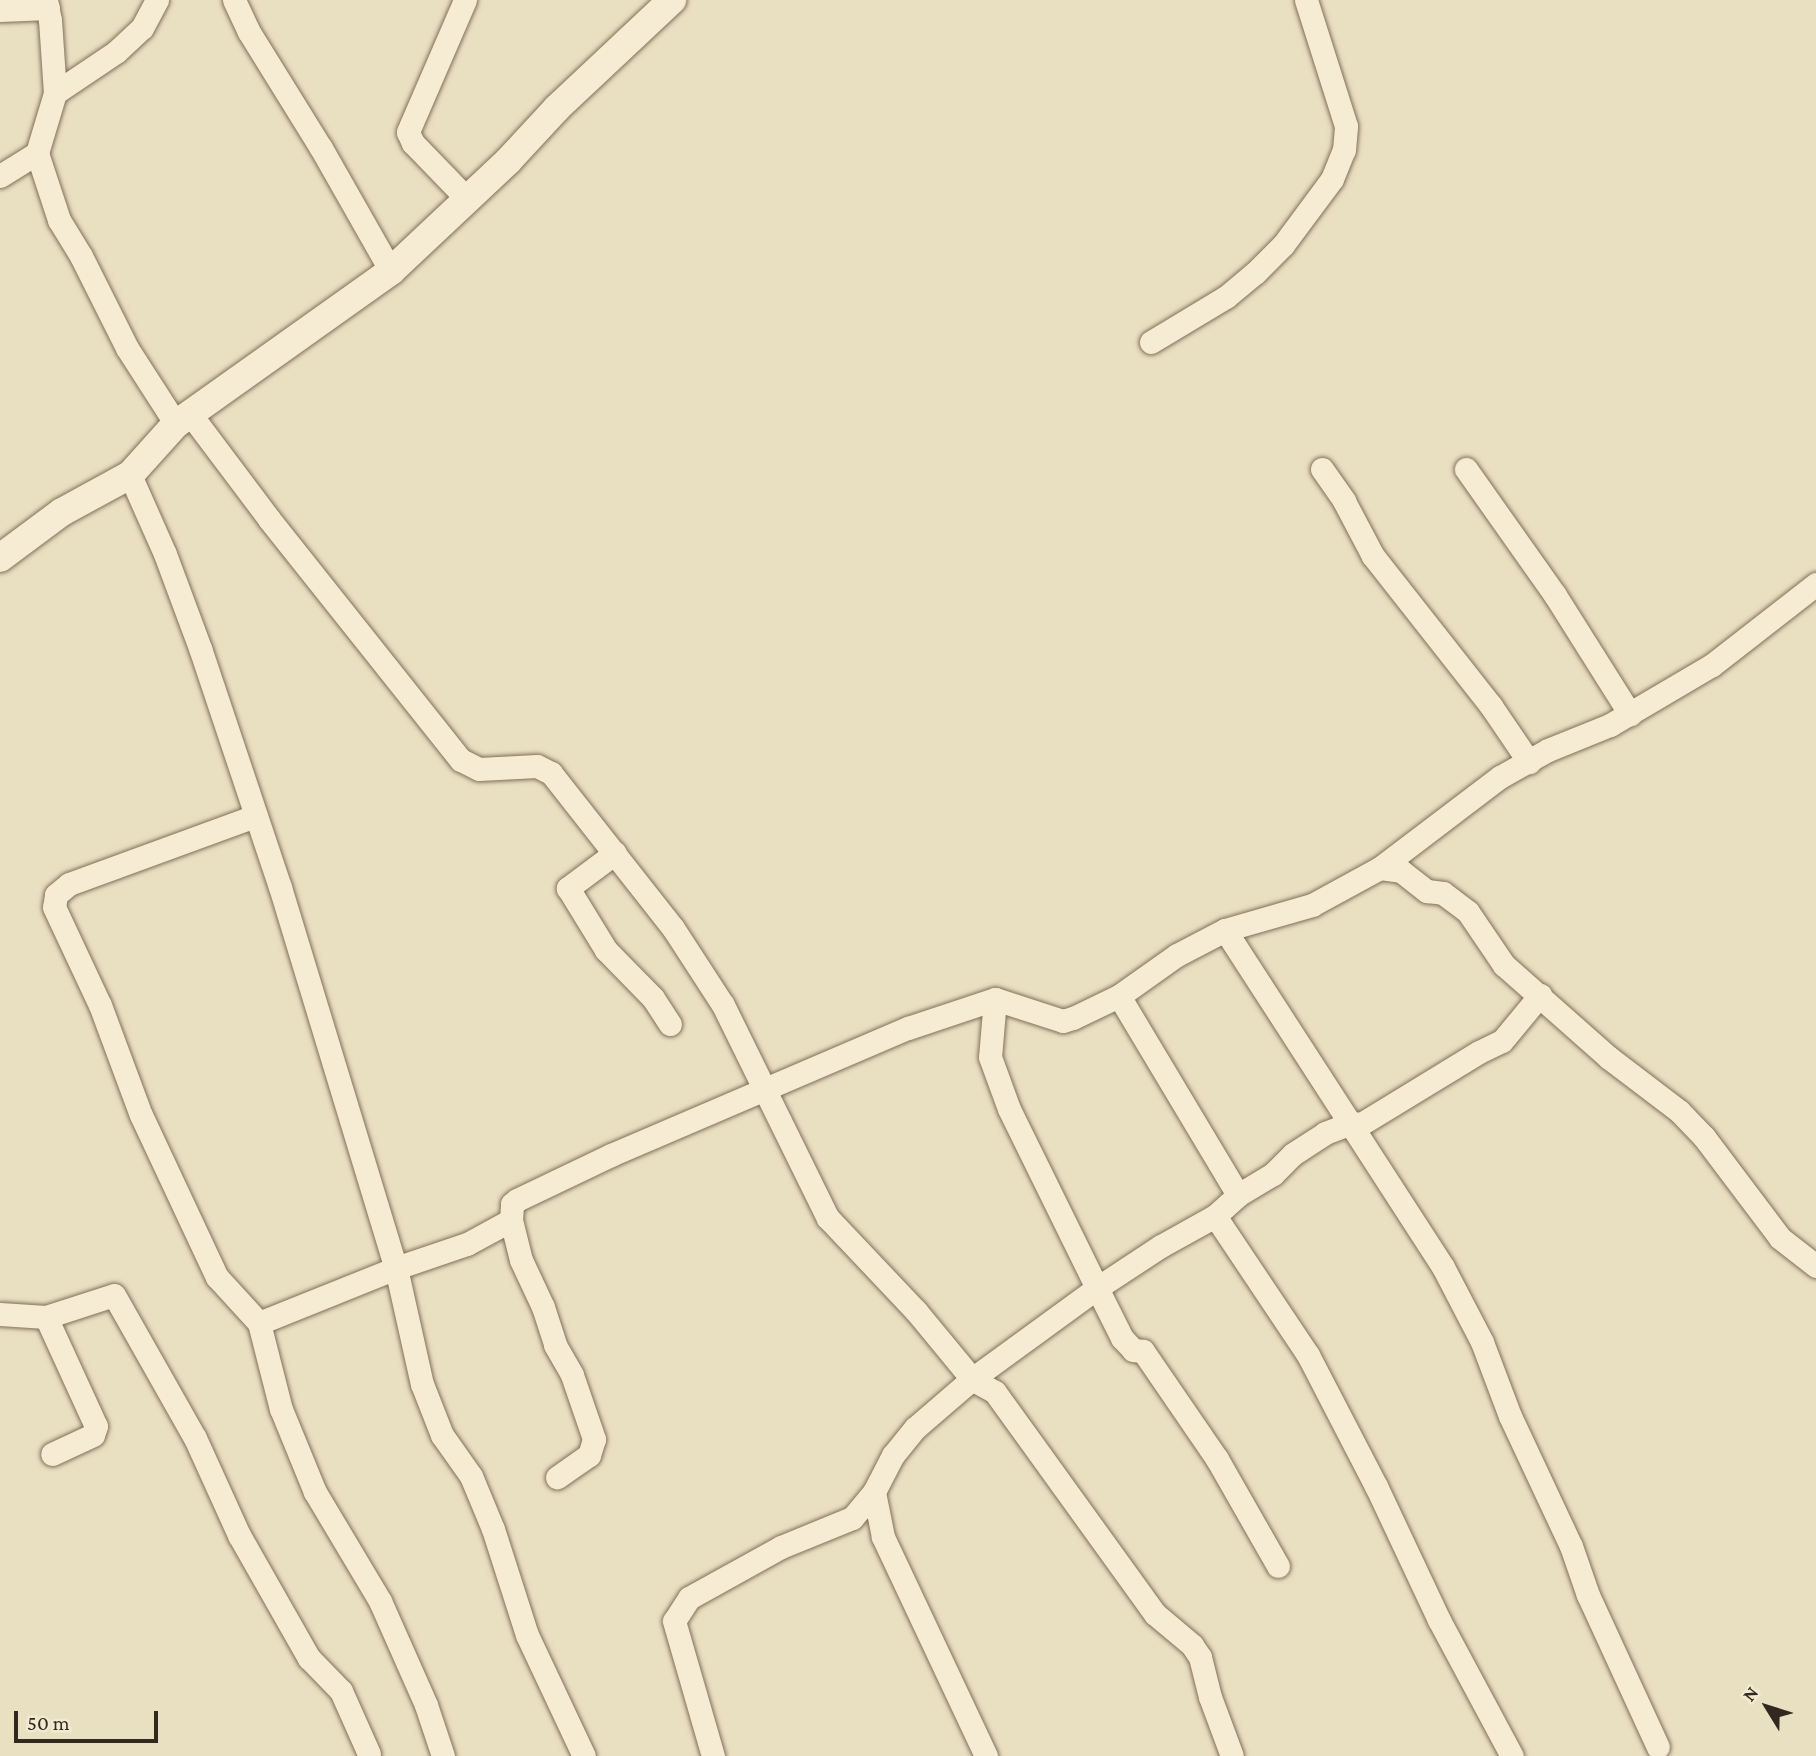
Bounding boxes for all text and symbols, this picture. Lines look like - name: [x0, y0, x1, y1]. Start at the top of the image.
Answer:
- north arrow: [1732, 1672, 1802, 1742]
- text: N: [1738, 1682, 1762, 1705]
- scale bar: [18, 1696, 161, 1740]
- text: 50 m: [27, 1711, 70, 1735]

